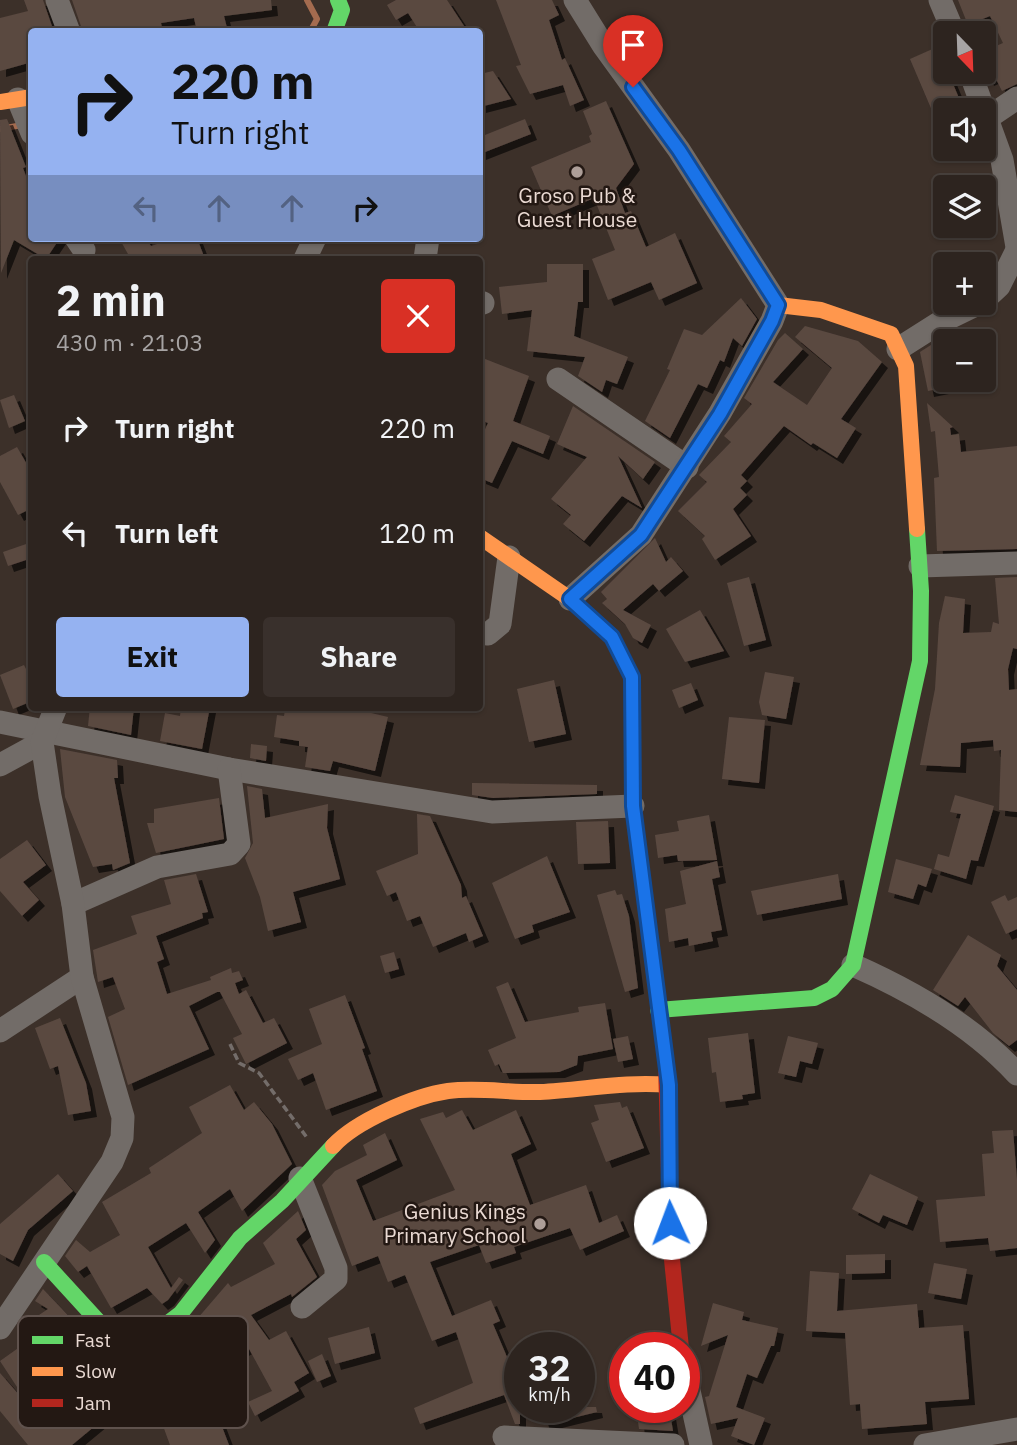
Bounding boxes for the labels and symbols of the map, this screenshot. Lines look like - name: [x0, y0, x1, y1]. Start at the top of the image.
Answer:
- pin: [603, 15, 663, 87]
- north arrow: [933, 21, 996, 84]
- marker: Groso Pub & Guest House: [569, 164, 585, 180]
- place label: Groso Pub & Guest House: [517, 181, 637, 233]
- position arrow: [633, 1186, 707, 1260]
- place label: Genius Kings Primary School: [384, 1197, 526, 1249]
- marker: Genius Kings Primary School: [532, 1216, 548, 1232]
- legend: [18, 1316, 248, 1428]
- text: Fast: [75, 1328, 111, 1352]
- speed limit sign: 40: [609, 1332, 700, 1423]
- text: Slow: [75, 1359, 116, 1383]
- text: Jam: [75, 1391, 111, 1415]

